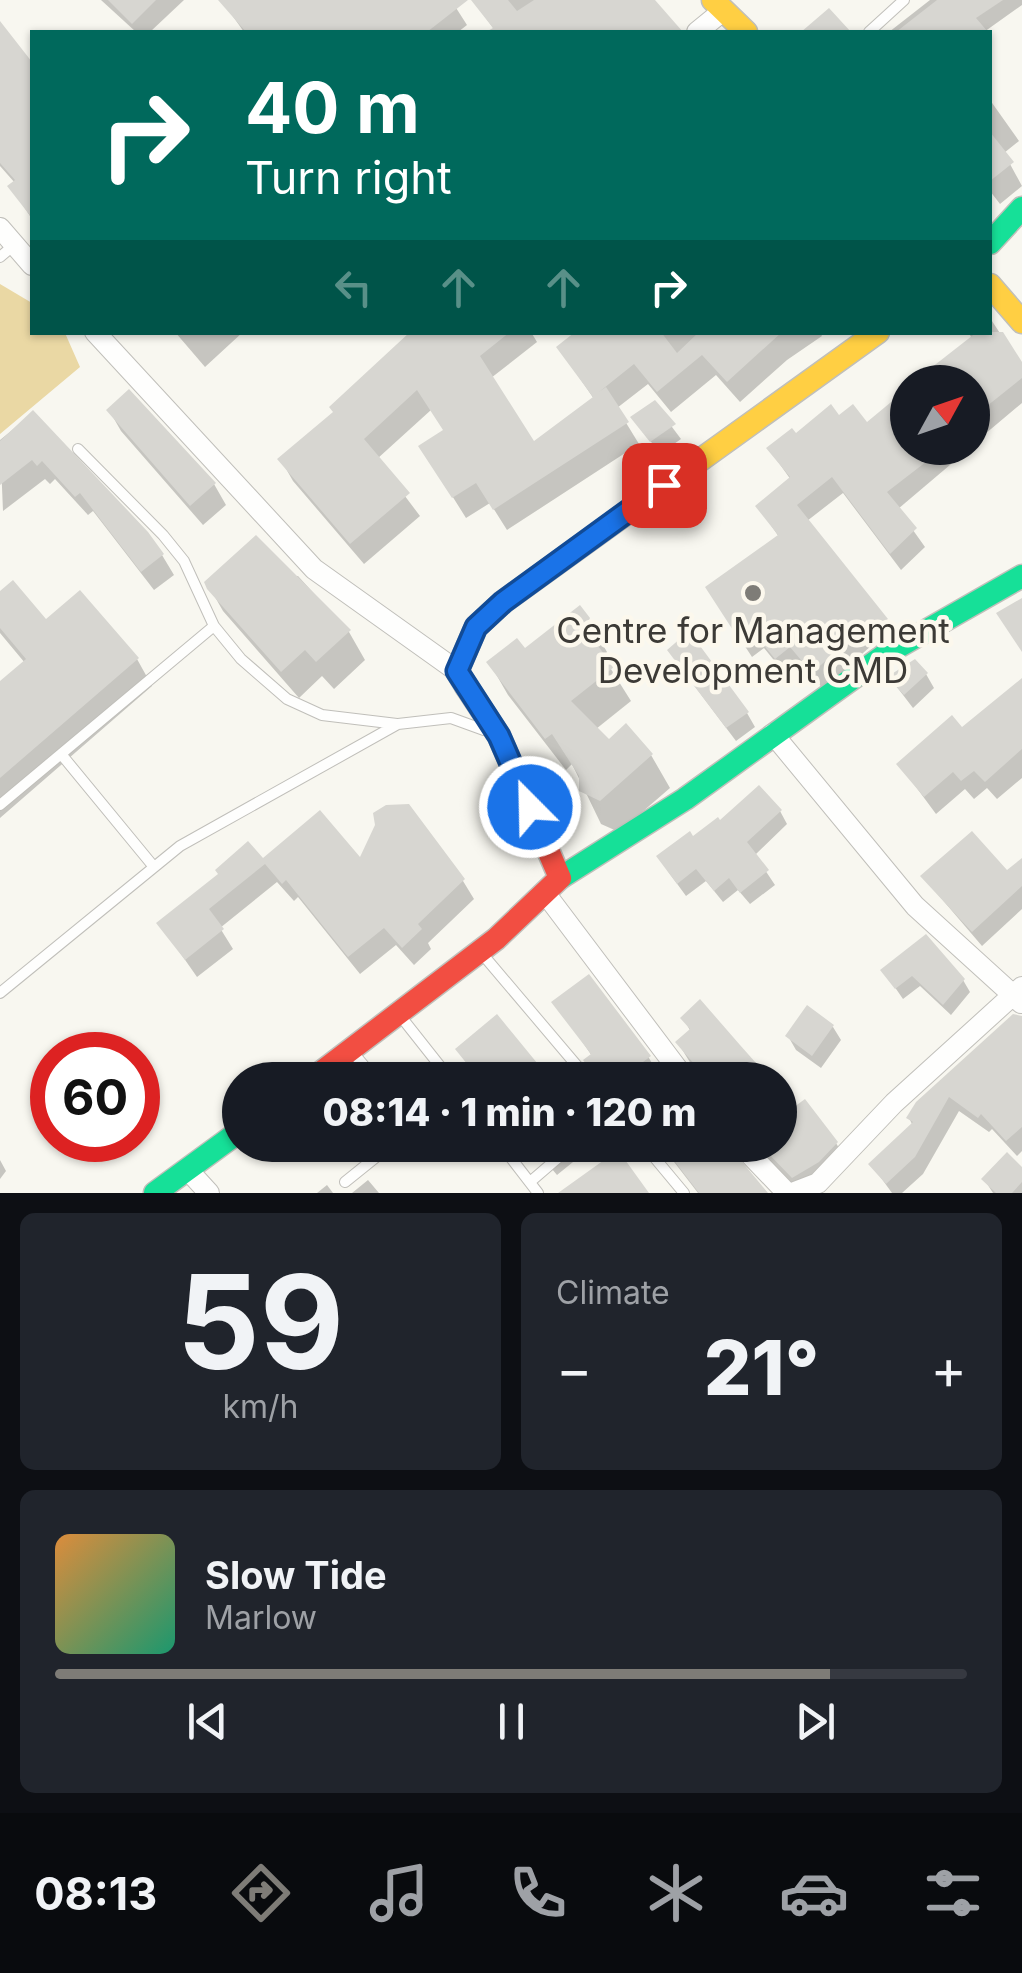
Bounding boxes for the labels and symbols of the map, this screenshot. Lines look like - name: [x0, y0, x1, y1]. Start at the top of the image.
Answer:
- north arrow: [890, 365, 990, 465]
- pin: [622, 443, 707, 528]
- marker: Centre for Management Development CMD: [742, 582, 764, 604]
- place label: Centre for Management Development CMD: [556, 609, 950, 691]
- position arrow: [478, 755, 582, 859]
- speed limit sign: 60: [30, 1032, 160, 1162]

